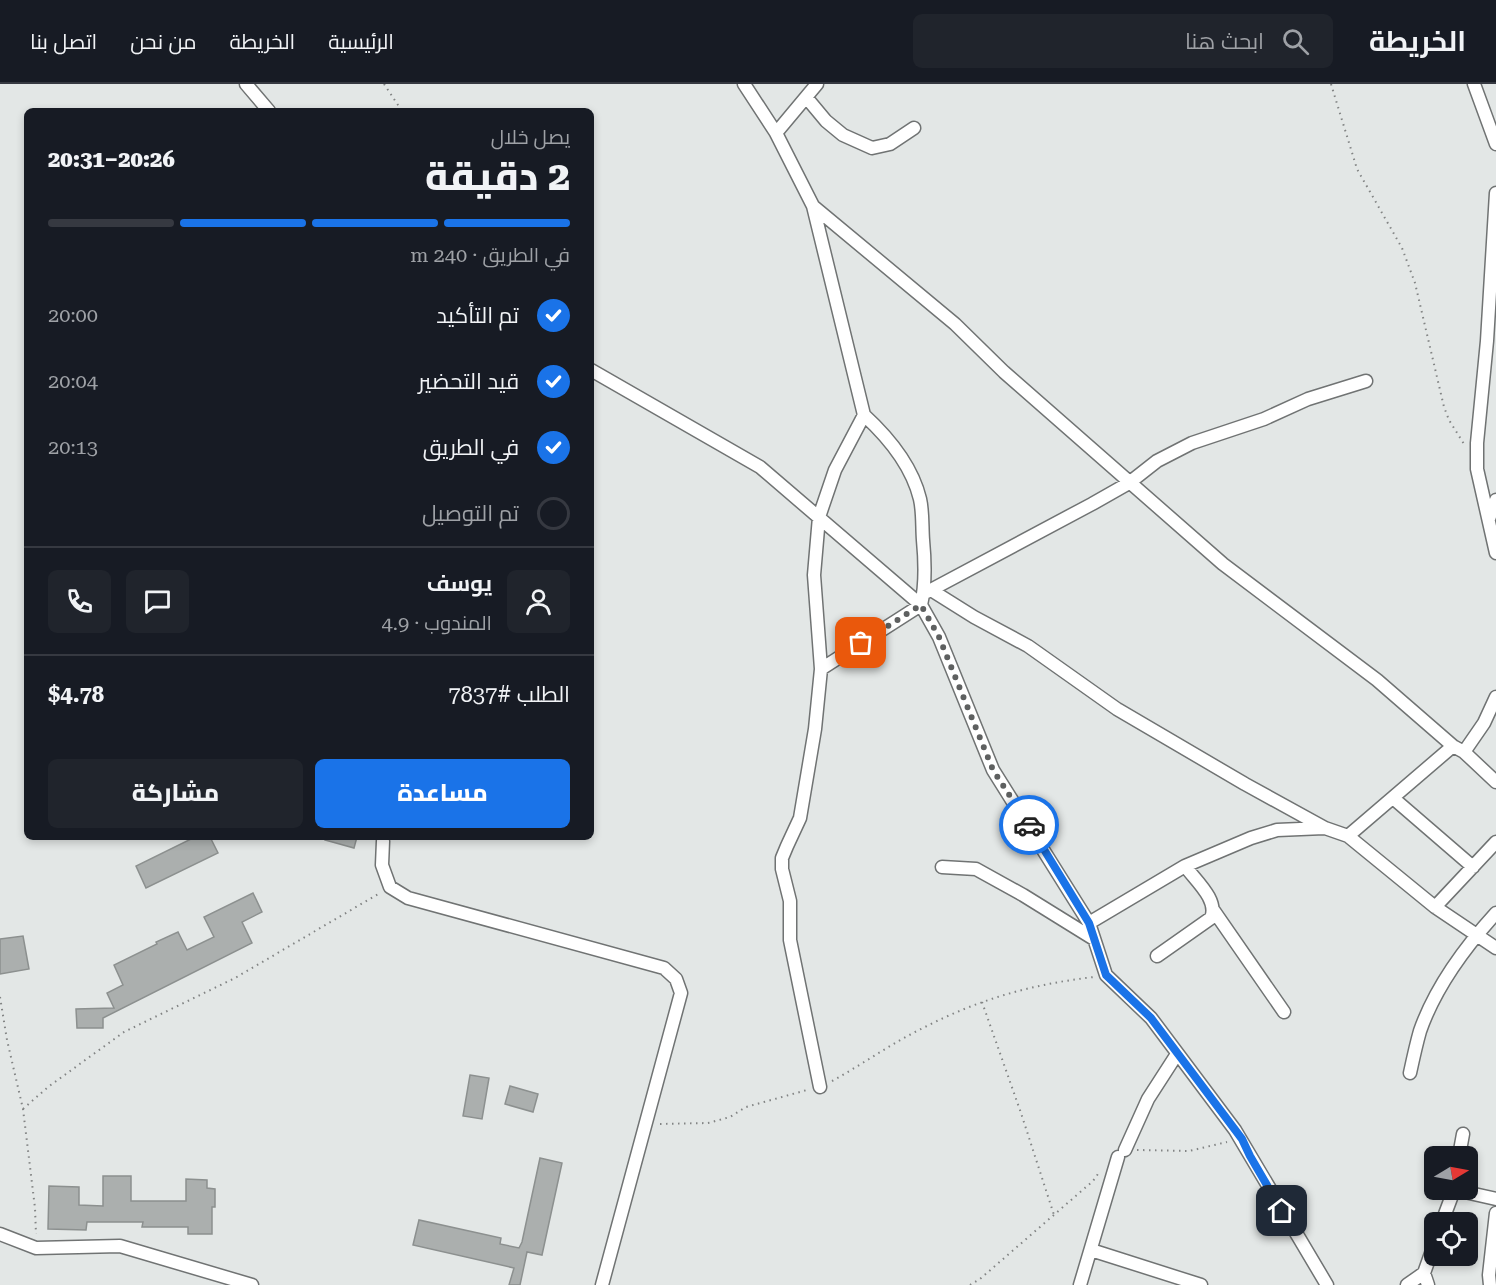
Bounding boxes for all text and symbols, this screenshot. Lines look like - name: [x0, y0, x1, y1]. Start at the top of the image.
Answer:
- search box: [913, 14, 1333, 68]
- icon: search: [1279, 25, 1312, 58]
- text: الخريطة: [1369, 25, 1466, 58]
- text: ابحث هنا: [1185, 29, 1264, 54]
- text: اتصل بنا: [30, 30, 97, 54]
- text: من نحن: [130, 30, 197, 54]
- text: الخريطة: [230, 30, 295, 54]
- text: الرئيسية: [328, 30, 394, 54]
- text: يصل خلال: [491, 125, 570, 149]
- text: 20:26–20:31: [48, 147, 175, 172]
- text: 2 دقيقة: [425, 154, 570, 200]
- text: في الطريق · 240 m: [410, 243, 570, 267]
- icon: check: [537, 299, 570, 332]
- text: 20:00: [48, 303, 98, 327]
- text: تم التأكيد: [436, 303, 519, 328]
- icon: check: [537, 365, 570, 398]
- text: 20:04: [48, 369, 98, 393]
- text: قيد التحضير: [418, 369, 519, 394]
- icon: check: [537, 431, 570, 464]
- text: 20:13: [48, 435, 98, 459]
- text: في الطريق: [423, 435, 519, 460]
- text: تم التوصيل: [422, 501, 519, 526]
- button: phone: [48, 570, 111, 633]
- button: chat: [126, 570, 189, 633]
- button: person: [507, 570, 570, 633]
- text: يوسف: [427, 571, 492, 596]
- text: المندوب · 4.9: [382, 611, 492, 635]
- pin: [835, 617, 886, 668]
- icon: bag: [844, 626, 877, 659]
- text: $4.78: [48, 682, 104, 707]
- text: الطلب #7837: [448, 682, 570, 707]
- button: مشاركة: [48, 759, 303, 828]
- button: مساعدة: [315, 759, 570, 828]
- courier: [999, 795, 1059, 855]
- icon: car: [1013, 809, 1046, 842]
- north arrow: [1424, 1146, 1478, 1200]
- map controls: [1424, 1146, 1478, 1266]
- pin: [1256, 1185, 1307, 1236]
- icon: home: [1265, 1194, 1298, 1227]
- button: locate: [1424, 1212, 1478, 1266]

